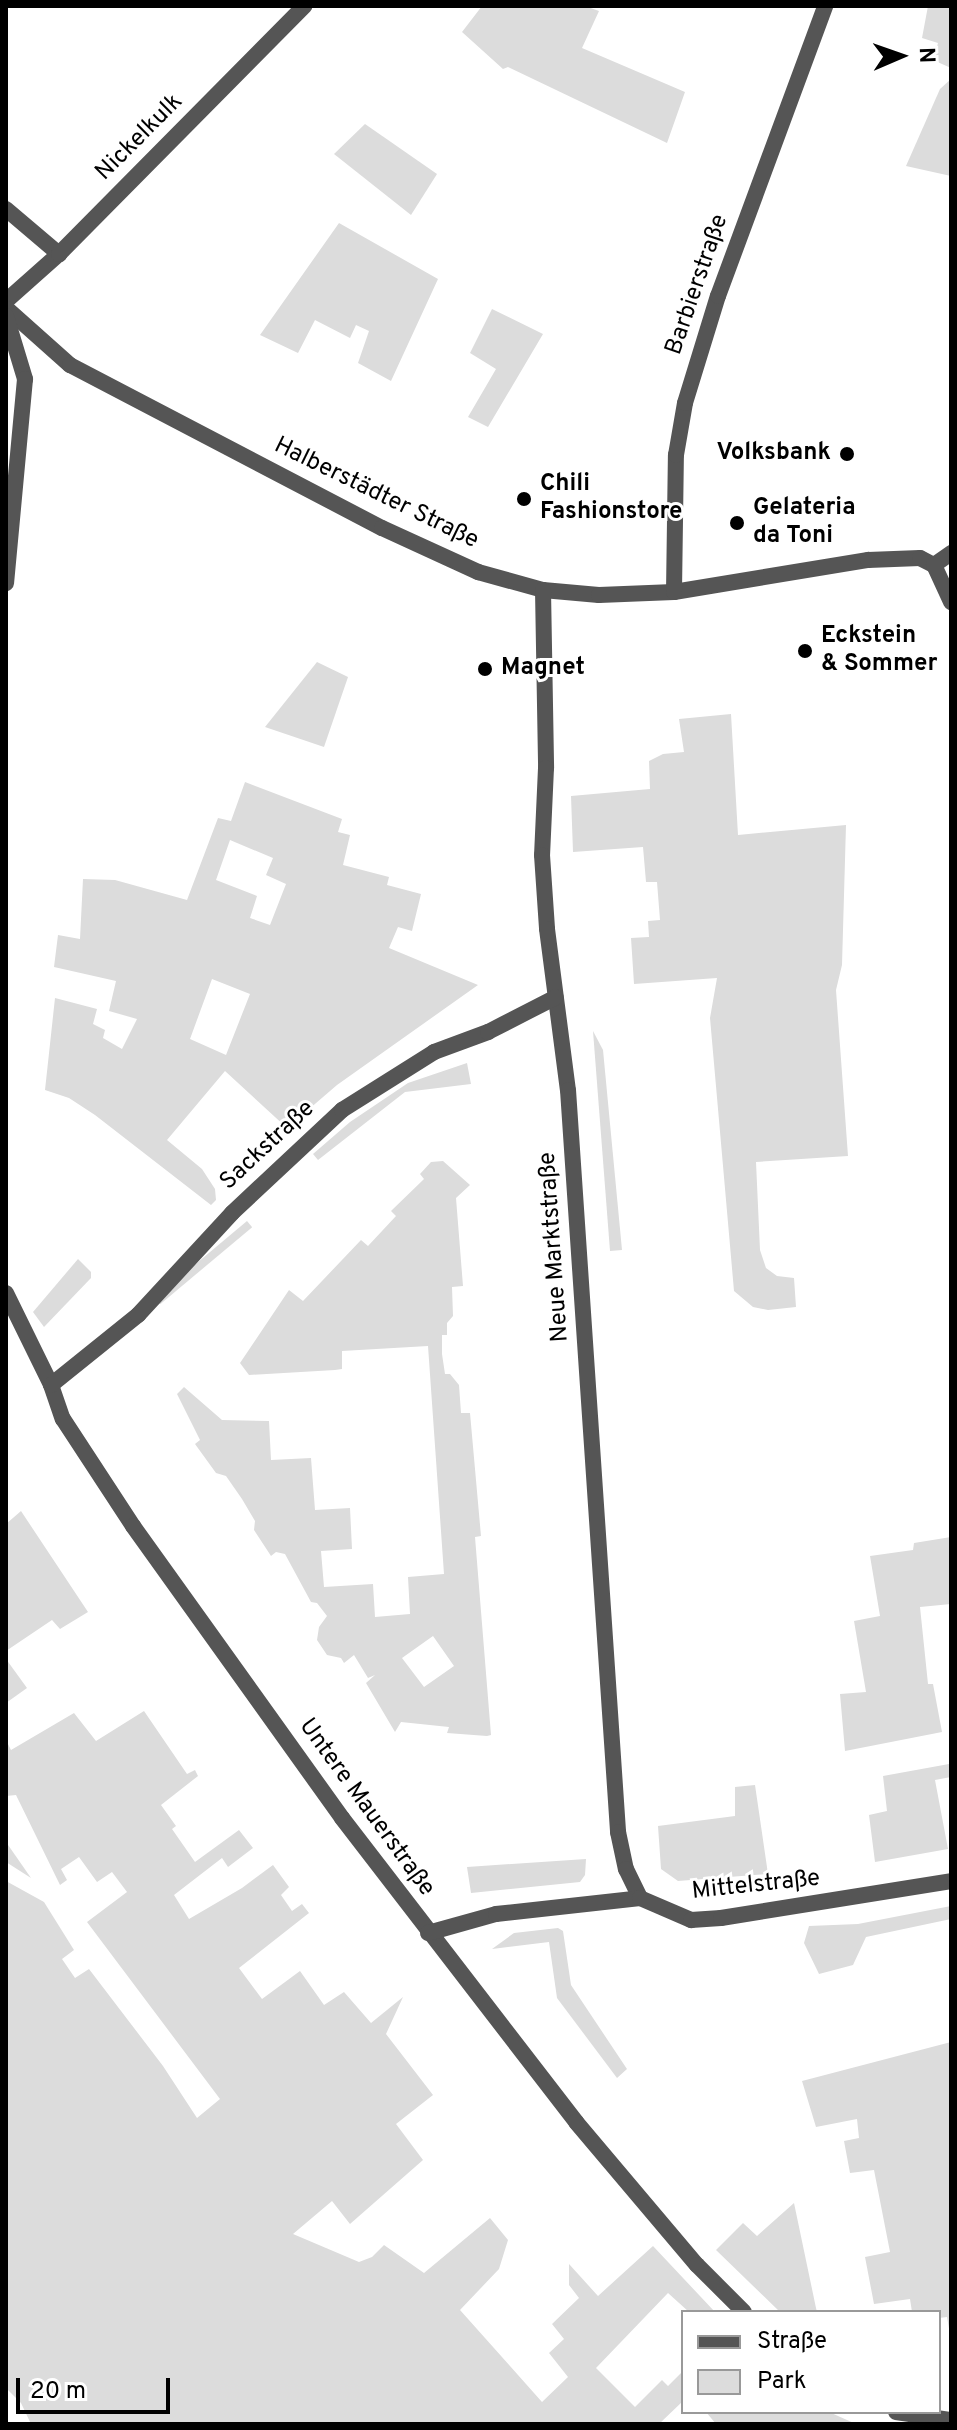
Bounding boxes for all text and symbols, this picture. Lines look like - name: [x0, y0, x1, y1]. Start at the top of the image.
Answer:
- north arrow: [861, 16, 941, 96]
- text: N: [912, 47, 939, 64]
- street label: Nickelkulk: [90, 88, 190, 188]
- street label: Barbierstraße: [661, 211, 735, 359]
- street label: Halberstädter Straße: [269, 432, 483, 556]
- place label: Volksbank: [717, 440, 831, 468]
- marker: Volksbank: [838, 445, 856, 463]
- place label: Chili Fashionstore: [540, 471, 682, 527]
- marker: Chili Fashionstore: [515, 490, 533, 508]
- place label: Gelateria da Toni: [753, 495, 855, 551]
- marker: Gelateria da Toni: [728, 514, 746, 532]
- place label: Eckstein & Sommer: [821, 623, 937, 679]
- marker: Eckstein & Sommer: [796, 642, 814, 660]
- place label: Magnet: [501, 655, 585, 683]
- marker: Magnet: [476, 660, 494, 678]
- street label: Sackstraße: [215, 1095, 321, 1197]
- street label: Neue Marktstraße: [534, 1151, 576, 1343]
- street label: Untere Mauerstraße: [292, 1714, 440, 1902]
- street label: Mittelstraße: [690, 1865, 822, 1907]
- legend: [681, 2310, 941, 2414]
- text: Straße: [757, 2327, 827, 2357]
- scale bar: [20, 2362, 174, 2412]
- text: Park: [757, 2367, 807, 2397]
- text: 20 m: [30, 2377, 86, 2407]

